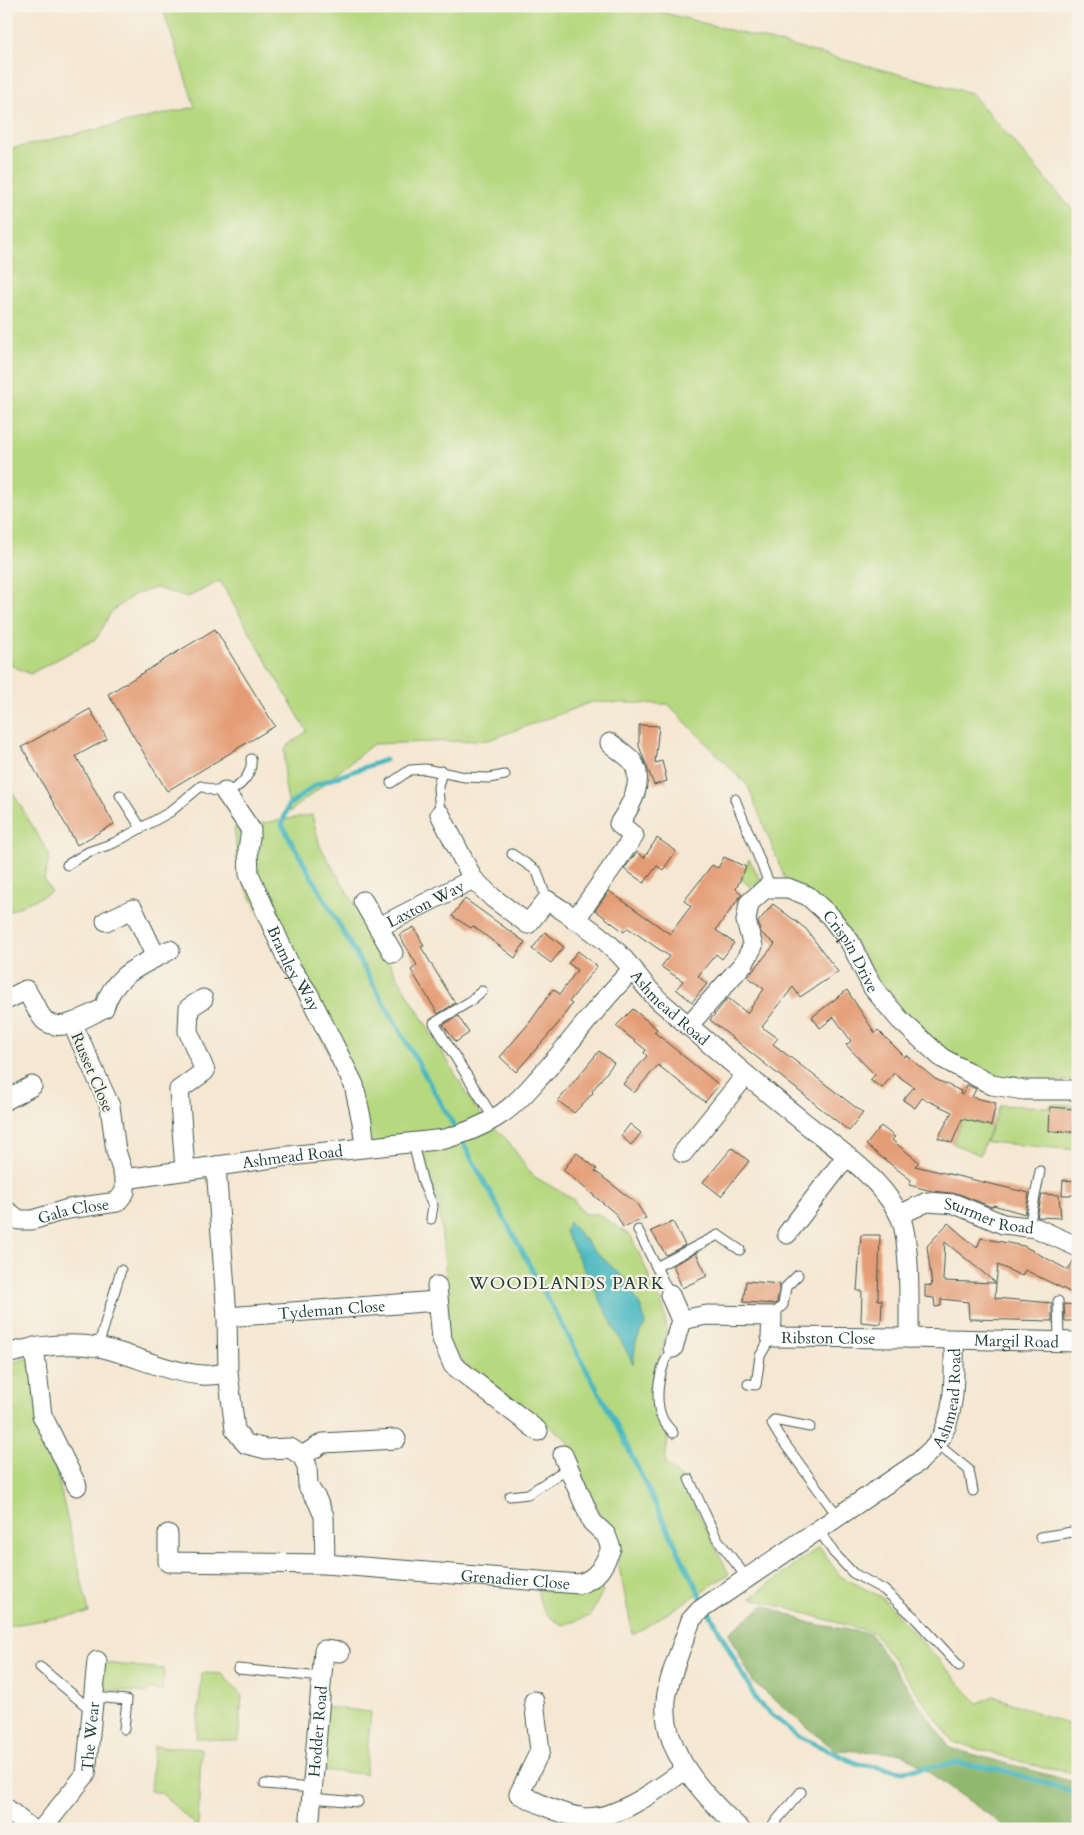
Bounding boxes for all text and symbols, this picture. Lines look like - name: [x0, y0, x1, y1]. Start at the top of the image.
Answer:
- street label: Laxton Way: [383, 875, 469, 933]
- street label: Crispin Drive: [817, 906, 884, 997]
- street label: Bramley Way: [262, 922, 326, 1016]
- street label: Ashmead Road: [625, 966, 714, 1051]
- street label: Russet Close: [65, 1029, 119, 1116]
- street label: Ashmead Road: [241, 1140, 344, 1174]
- street label: Gala Close: [35, 1193, 110, 1230]
- street label: Sturmer Road: [943, 1193, 1035, 1240]
- district label: WOODLANDS PARK: [468, 1271, 665, 1296]
- street label: Tydeman Close: [277, 1295, 386, 1325]
- street label: Ribston Close: [781, 1327, 876, 1350]
- street label: Margil Road: [974, 1330, 1060, 1354]
- street label: Ashmead Road: [927, 1348, 966, 1453]
- street label: Grenadier Close: [460, 1565, 571, 1595]
- street label: Hodder Road: [303, 1684, 333, 1778]
- street label: The Wear: [76, 1701, 105, 1773]

